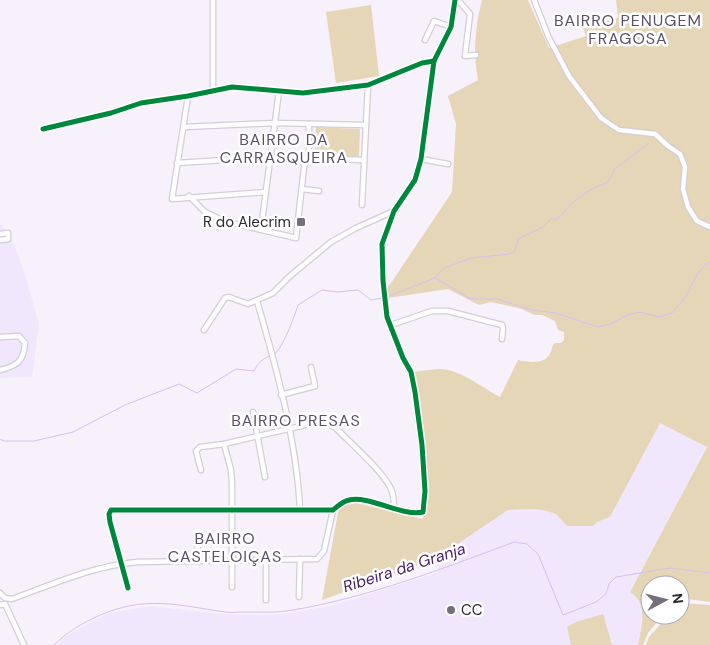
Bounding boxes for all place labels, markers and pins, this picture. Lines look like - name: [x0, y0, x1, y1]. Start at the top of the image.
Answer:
- place label: R do Alecrim: [203, 212, 291, 232]
- marker: R do Alecrim: [295, 216, 307, 228]
- place label: CC: [461, 600, 483, 620]
- marker: CC: [445, 604, 457, 616]

